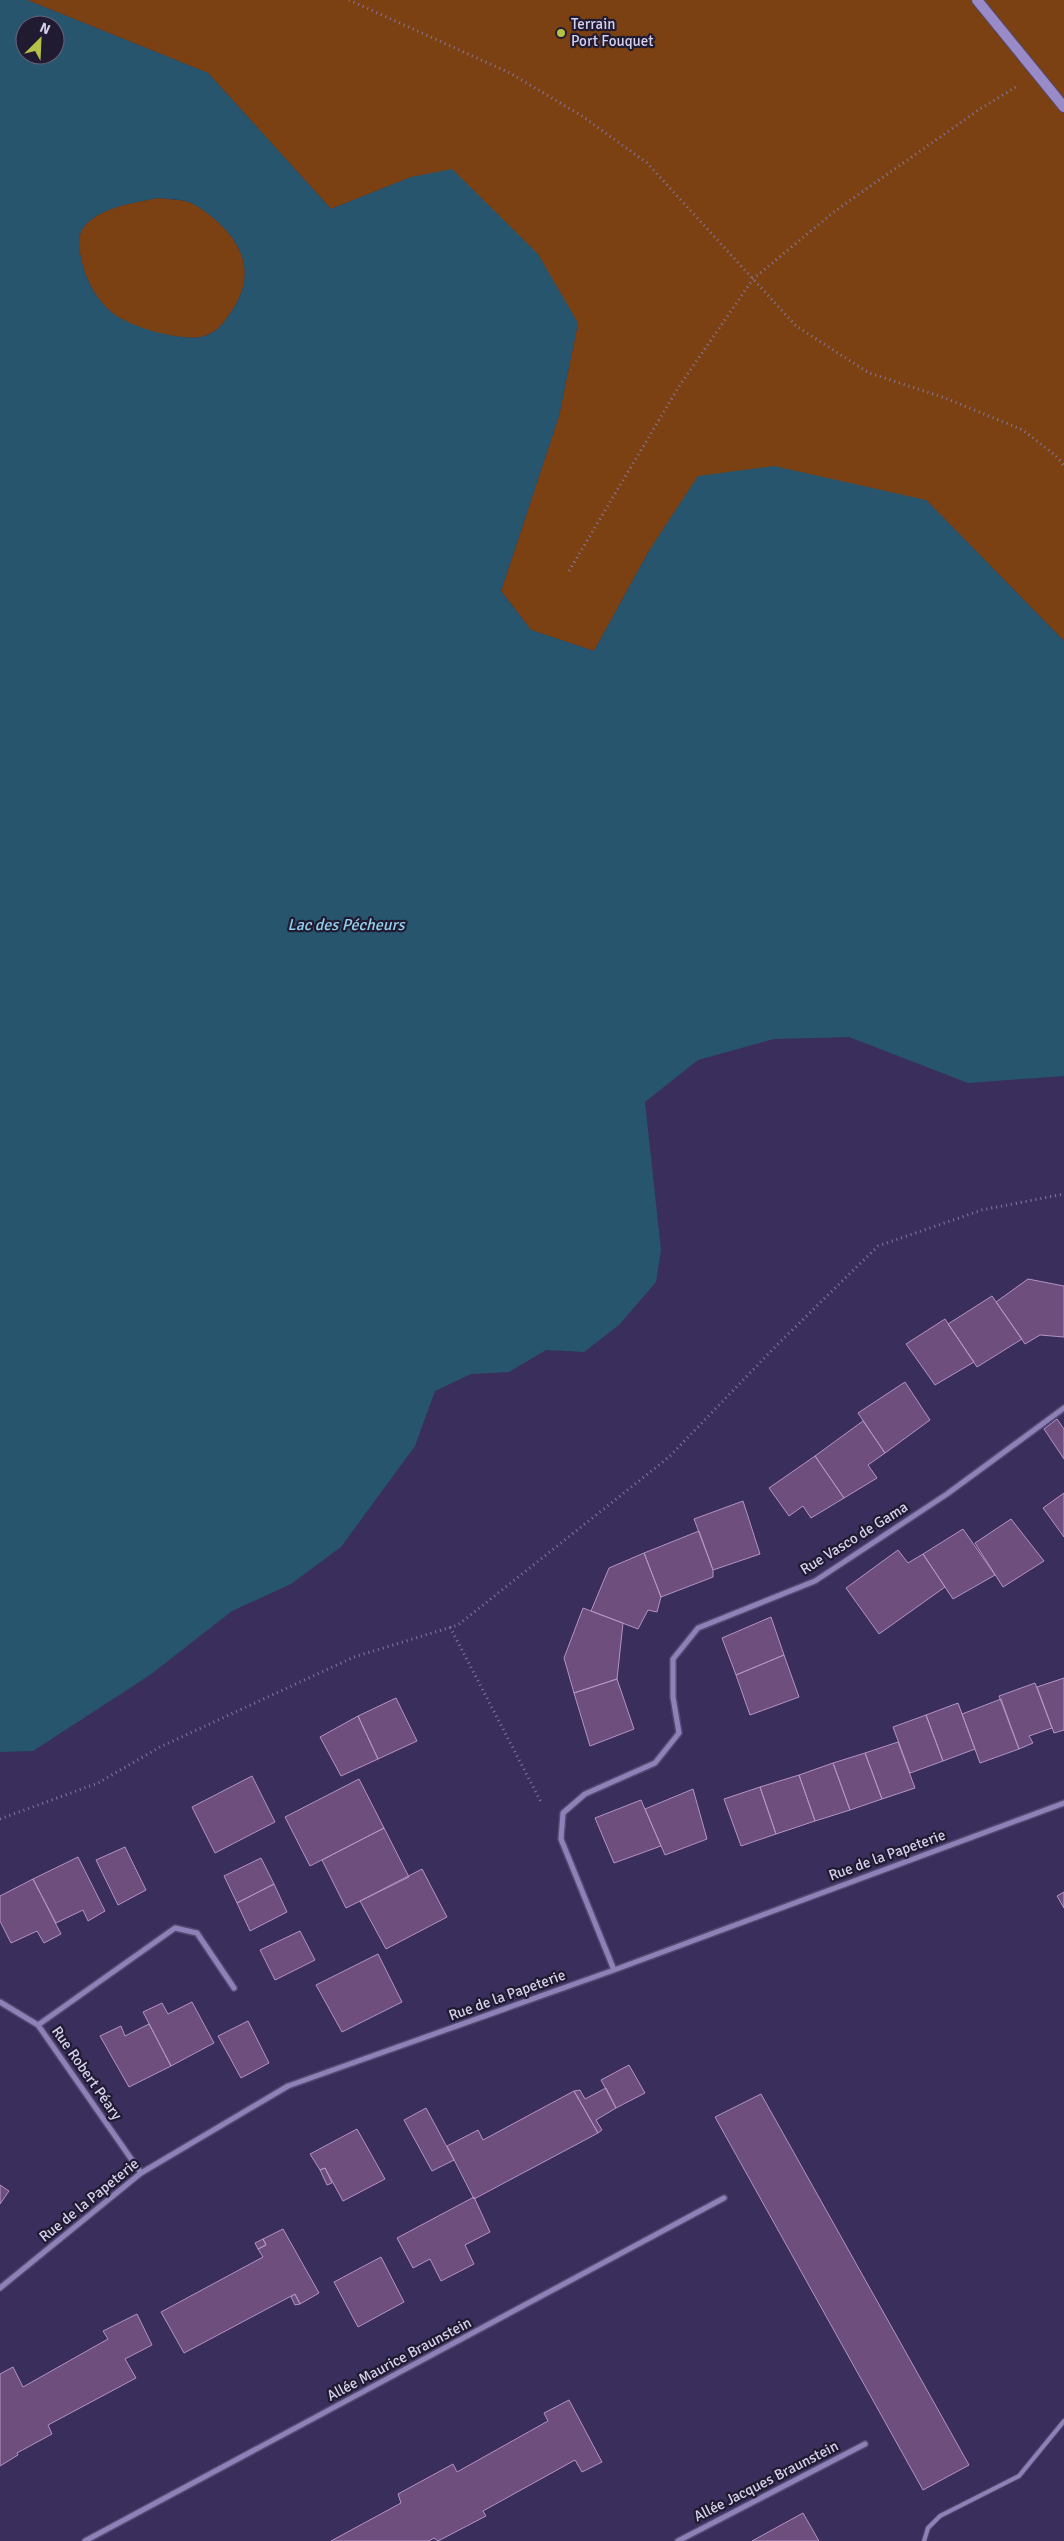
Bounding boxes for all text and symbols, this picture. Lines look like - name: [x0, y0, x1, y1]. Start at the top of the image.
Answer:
- north arrow: [15, 15, 65, 65]
- place label: Terrain Port Fouquet: [571, 15, 654, 50]
- text: N: [37, 19, 53, 38]
- marker: Terrain Port Fouquet: [555, 27, 567, 39]
- water label: Lac des Pécheurs: [288, 915, 406, 935]
- street label: Rue Vasco de Gama: [797, 1498, 911, 1578]
- street label: Rue de la Papeterie: [826, 1826, 948, 1884]
- street label: Rue de la Papeterie: [446, 1966, 568, 2024]
- street label: Rue Robert Péary: [48, 2023, 126, 2123]
- street label: Rue de la Papeterie: [36, 2154, 142, 2246]
- street label: Allée Maurice Braunstein: [324, 2313, 474, 2405]
- street label: Allée Jacques Braunstein: [691, 2437, 841, 2525]

